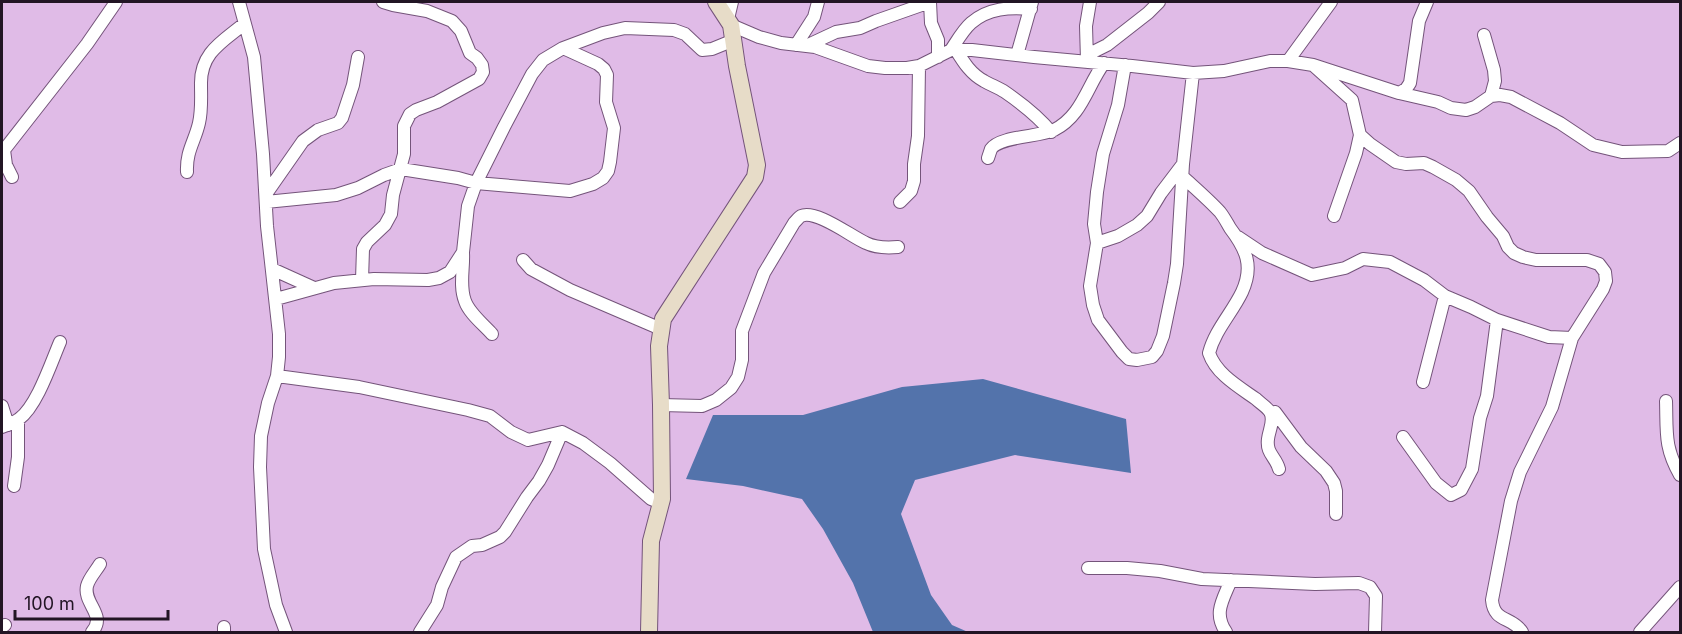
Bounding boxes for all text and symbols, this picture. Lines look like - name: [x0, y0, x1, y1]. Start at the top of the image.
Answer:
- scale bar: [15, 583, 168, 621]
- text: 100 m: [24, 593, 75, 614]

